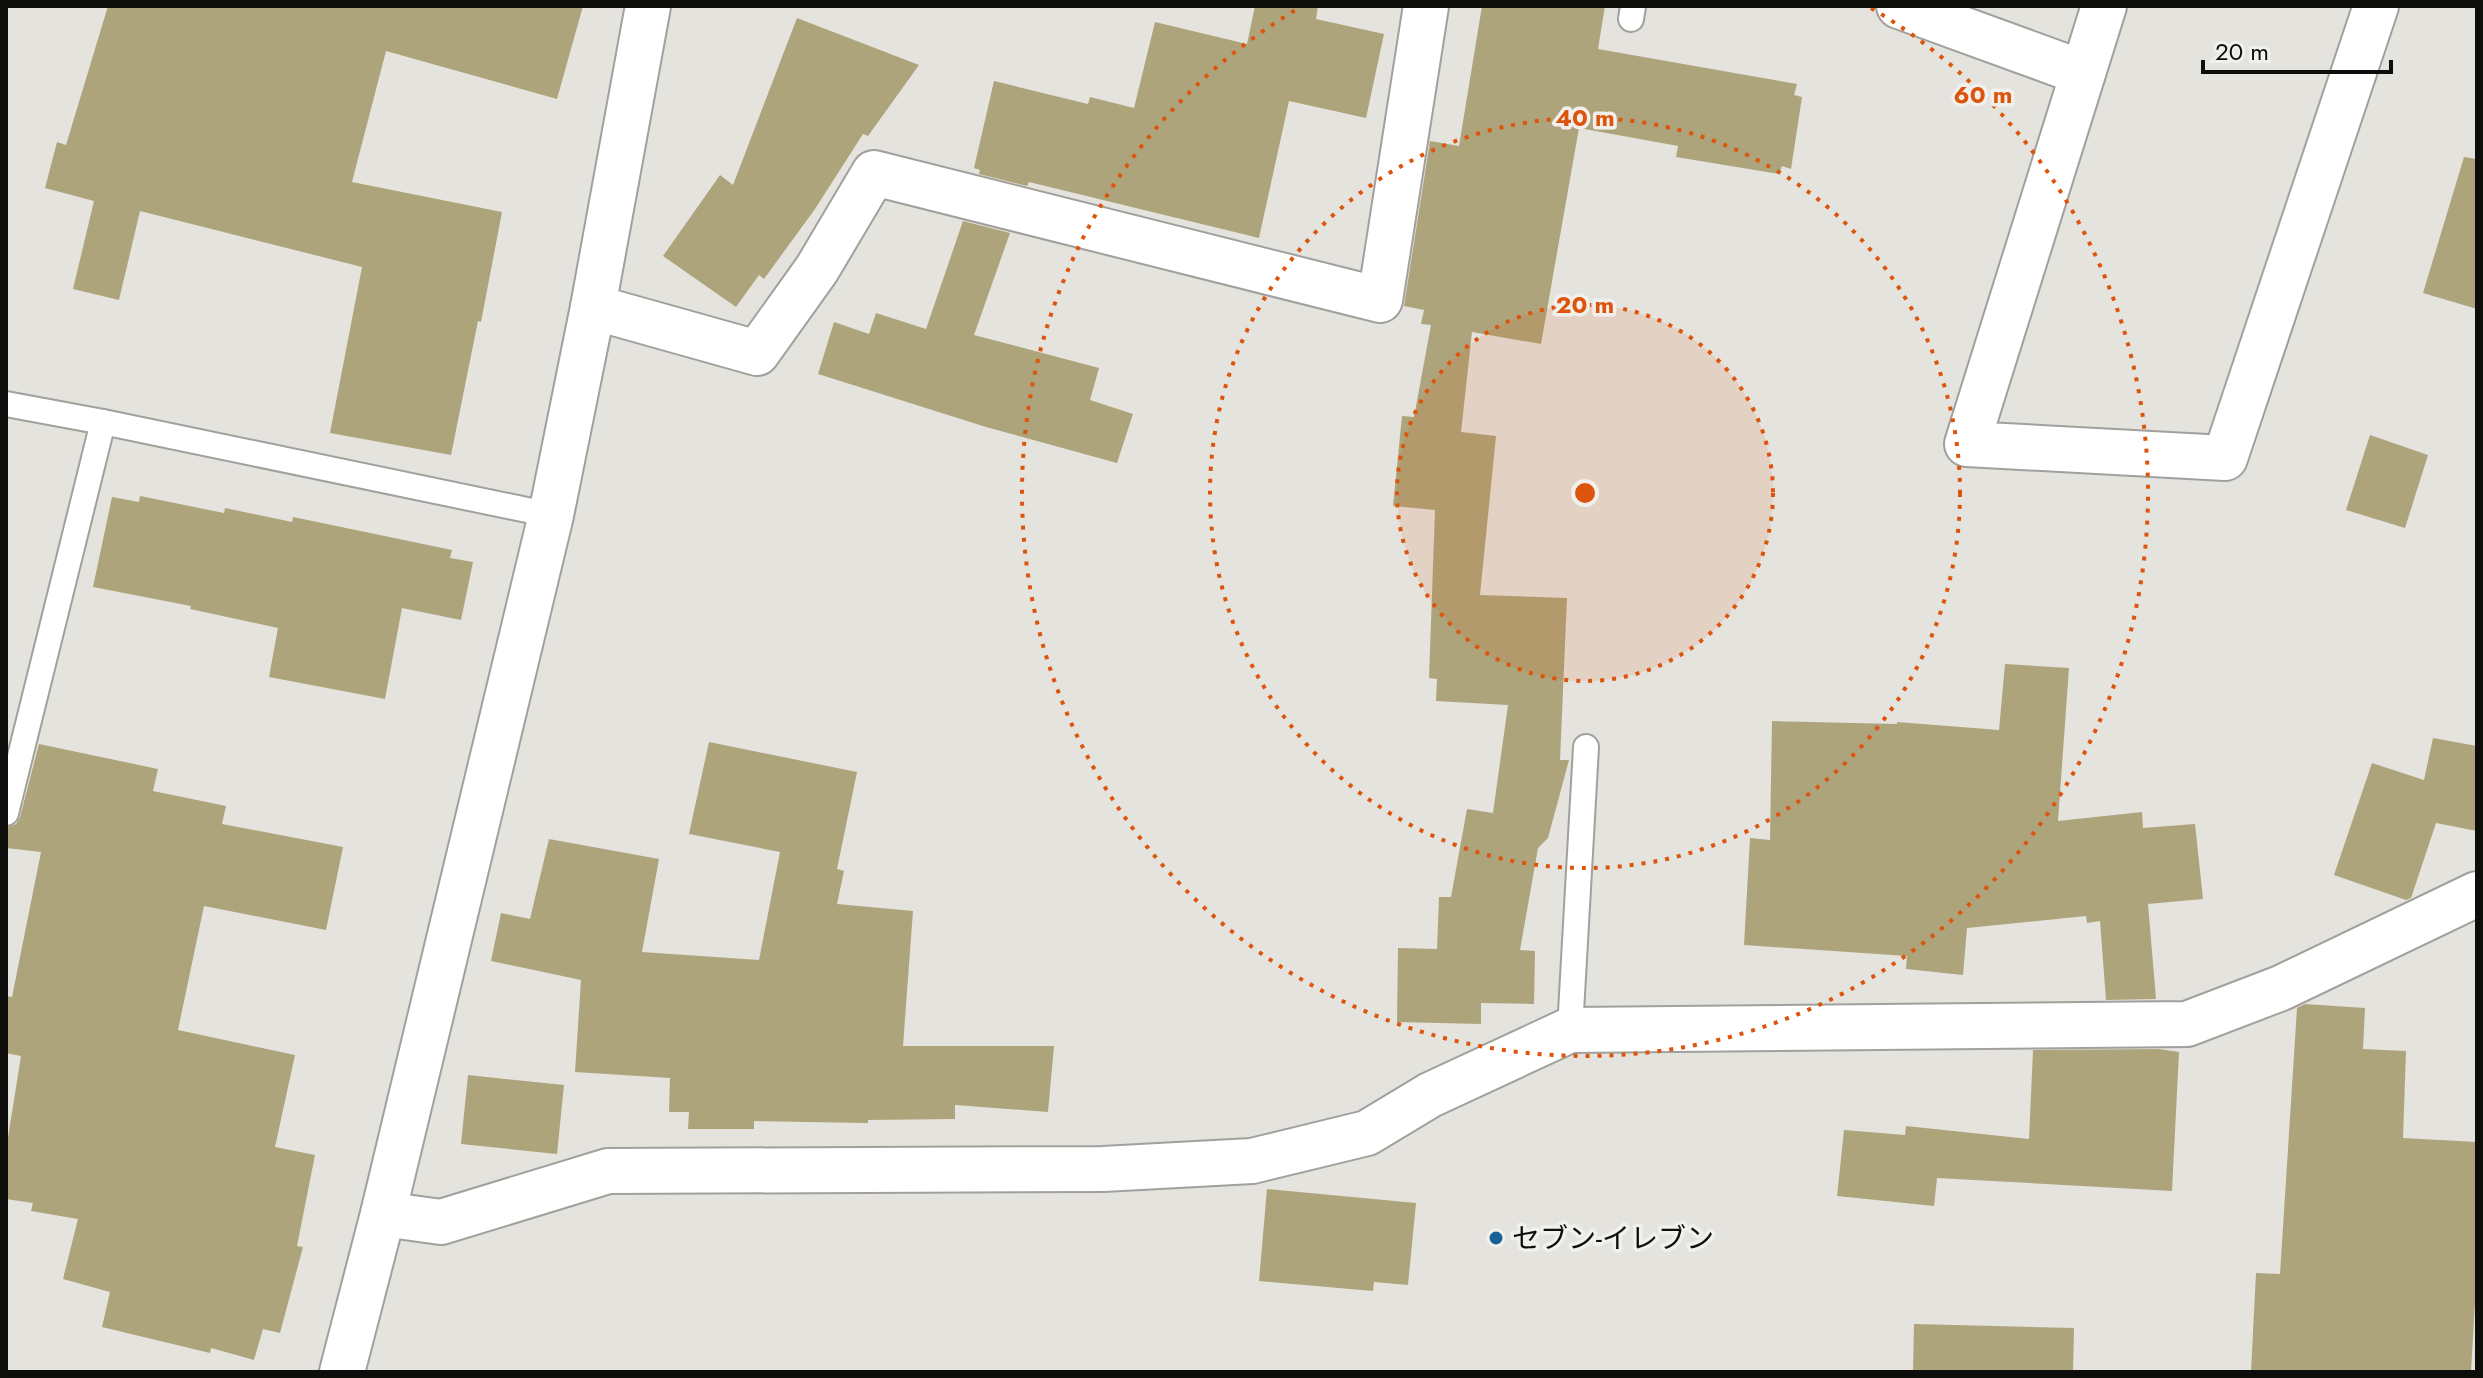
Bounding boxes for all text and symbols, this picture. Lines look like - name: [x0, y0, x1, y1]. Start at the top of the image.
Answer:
- scale bar: [2203, 24, 2391, 74]
- text: 20 m: [2215, 34, 2269, 69]
- text: 60 m: [1954, 77, 2012, 112]
- text: 40 m: [1555, 100, 1615, 135]
- text: 20 m: [1556, 287, 1614, 322]
- centre of rings: [1571, 479, 1599, 507]
- place label: セブン-イレブン: [1512, 1218, 1714, 1259]
- marker: セブン-イレブン: [1487, 1229, 1505, 1247]

